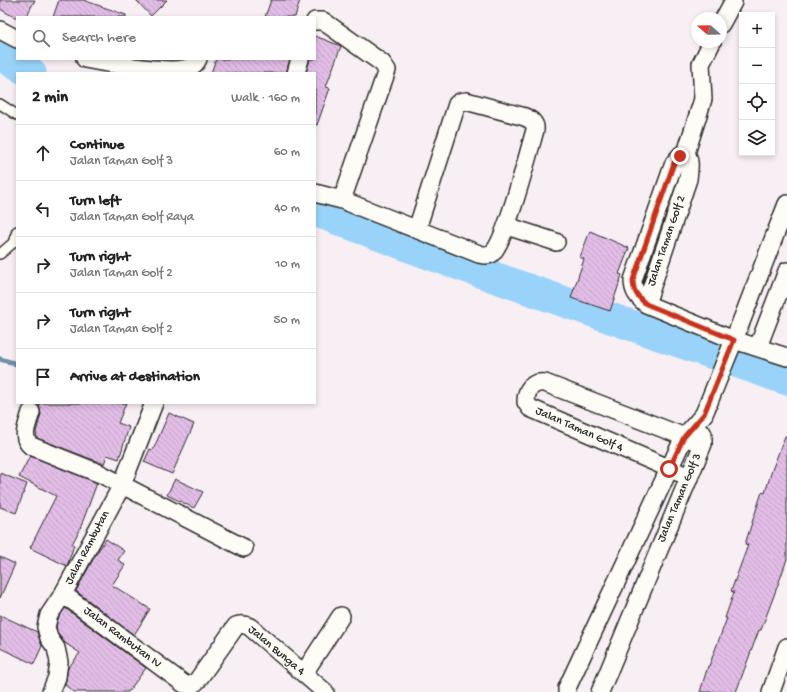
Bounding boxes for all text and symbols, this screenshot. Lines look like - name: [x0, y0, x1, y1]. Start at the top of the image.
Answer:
- north arrow: [691, 12, 727, 48]
- map controls: [739, 12, 775, 156]
- button: +: [739, 12, 775, 48]
- search box: [16, 16, 316, 60]
- icon: search: [30, 27, 52, 49]
- text: Search here: [62, 29, 136, 47]
- button: −: [739, 48, 775, 84]
- button: locate: [739, 84, 775, 120]
- text: 2 min: [32, 88, 68, 108]
- text: Walk · 160 m: [231, 91, 300, 106]
- button: layers: [739, 120, 775, 156]
- text: Continue: [70, 136, 124, 154]
- icon: ahead: [32, 142, 54, 164]
- text: 60 m: [274, 145, 300, 160]
- route end: [671, 147, 689, 165]
- text: Jalan Taman Golf 3: [70, 154, 173, 169]
- text: Turn left: [70, 192, 121, 210]
- street label: Jalan Taman Golf 2: [645, 194, 689, 288]
- icon: left: [32, 198, 54, 220]
- text: 40 m: [274, 201, 300, 216]
- text: Jalan Taman Golf Raya: [70, 210, 194, 225]
- text: Turn right: [70, 248, 130, 266]
- icon: right: [32, 254, 54, 276]
- text: 10 m: [275, 257, 300, 272]
- text: Jalan Taman Golf 2: [70, 266, 173, 281]
- text: Turn right: [70, 304, 130, 322]
- icon: right: [32, 310, 54, 332]
- text: 50 m: [273, 313, 300, 328]
- text: Jalan Taman Golf 2: [70, 322, 173, 337]
- icon: arrive: [32, 366, 54, 388]
- text: Arrive at destination: [70, 368, 200, 386]
- street label: Jalan Taman Golf 4: [533, 404, 625, 456]
- street label: Jalan Taman Golf 3: [655, 452, 705, 544]
- route start: [660, 460, 678, 478]
- street label: Jalan Rambutan: [63, 508, 113, 587]
- street label: Jalan Rambutan IV: [80, 604, 164, 672]
- street label: Jalan Bunga 4: [245, 623, 308, 679]

